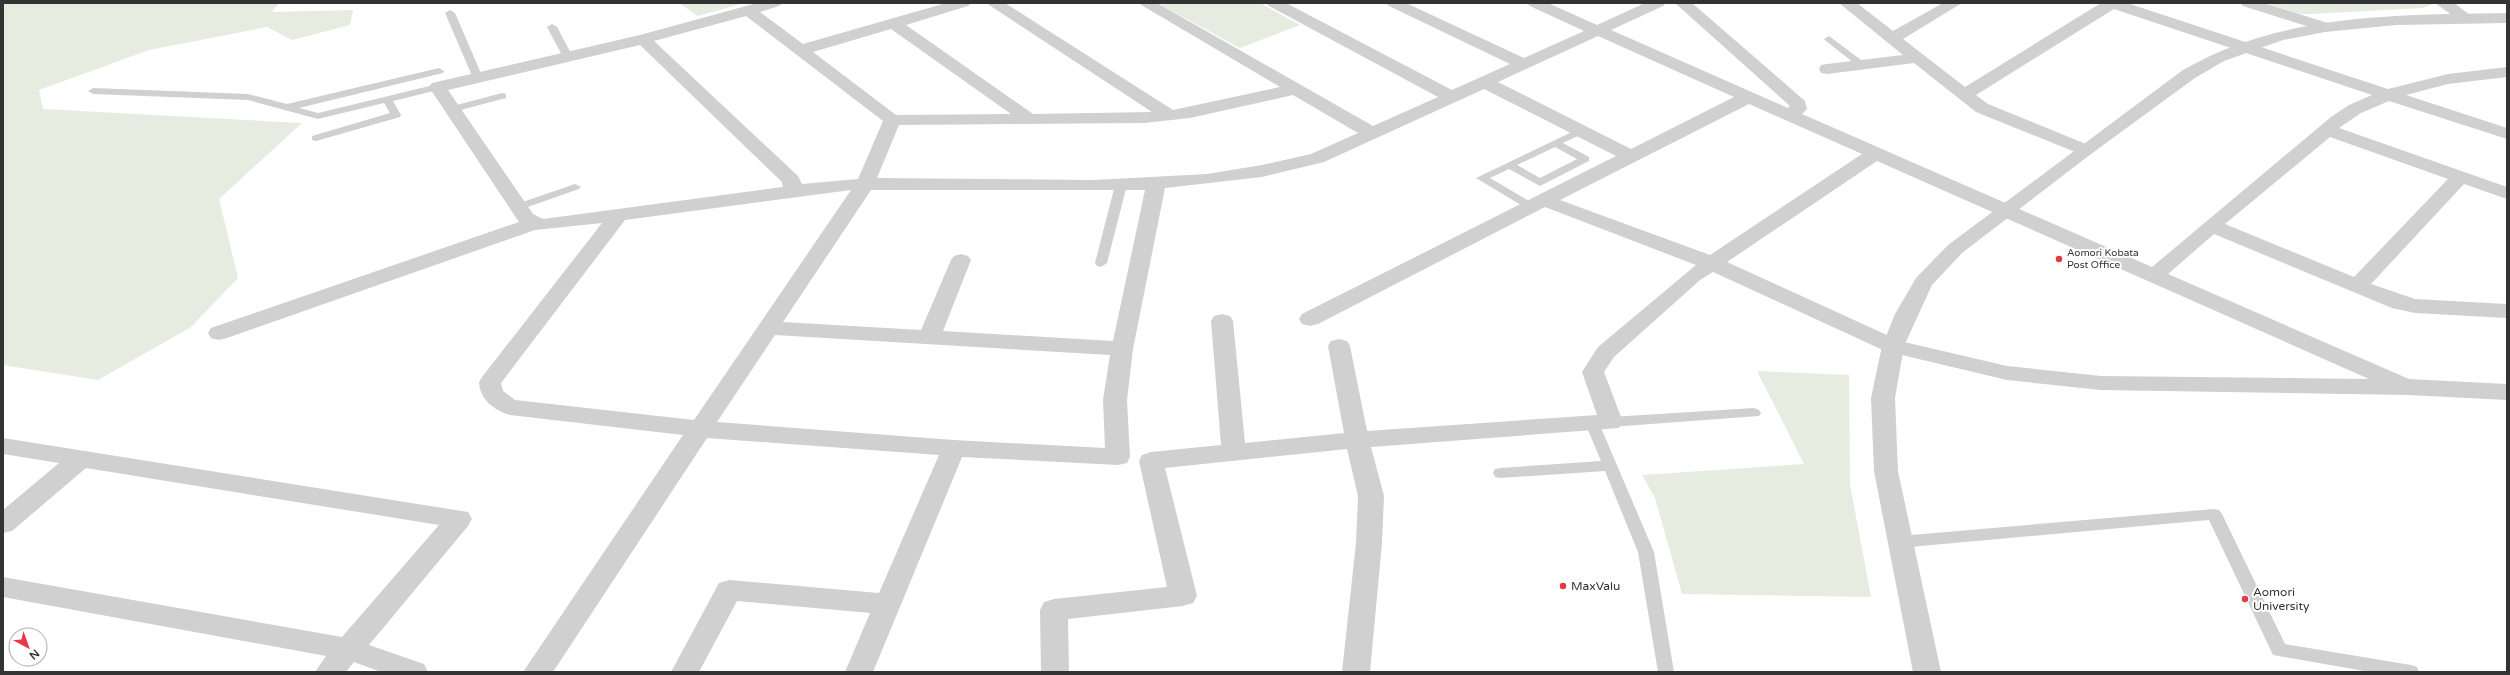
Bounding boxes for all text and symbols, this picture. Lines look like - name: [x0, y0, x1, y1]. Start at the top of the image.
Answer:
- place label: Aomori Kobata Post Office: [2067, 247, 2139, 271]
- marker: Aomori Kobata Post Office: [2054, 254, 2064, 264]
- place label: MaxValu: [1571, 579, 1620, 593]
- marker: MaxValu: [1558, 581, 1568, 591]
- place label: Aomori University: [2253, 585, 2310, 613]
- marker: Aomori University: [2240, 594, 2250, 604]
- north arrow: [8, 627, 48, 667]
- text: N: [27, 646, 42, 662]

